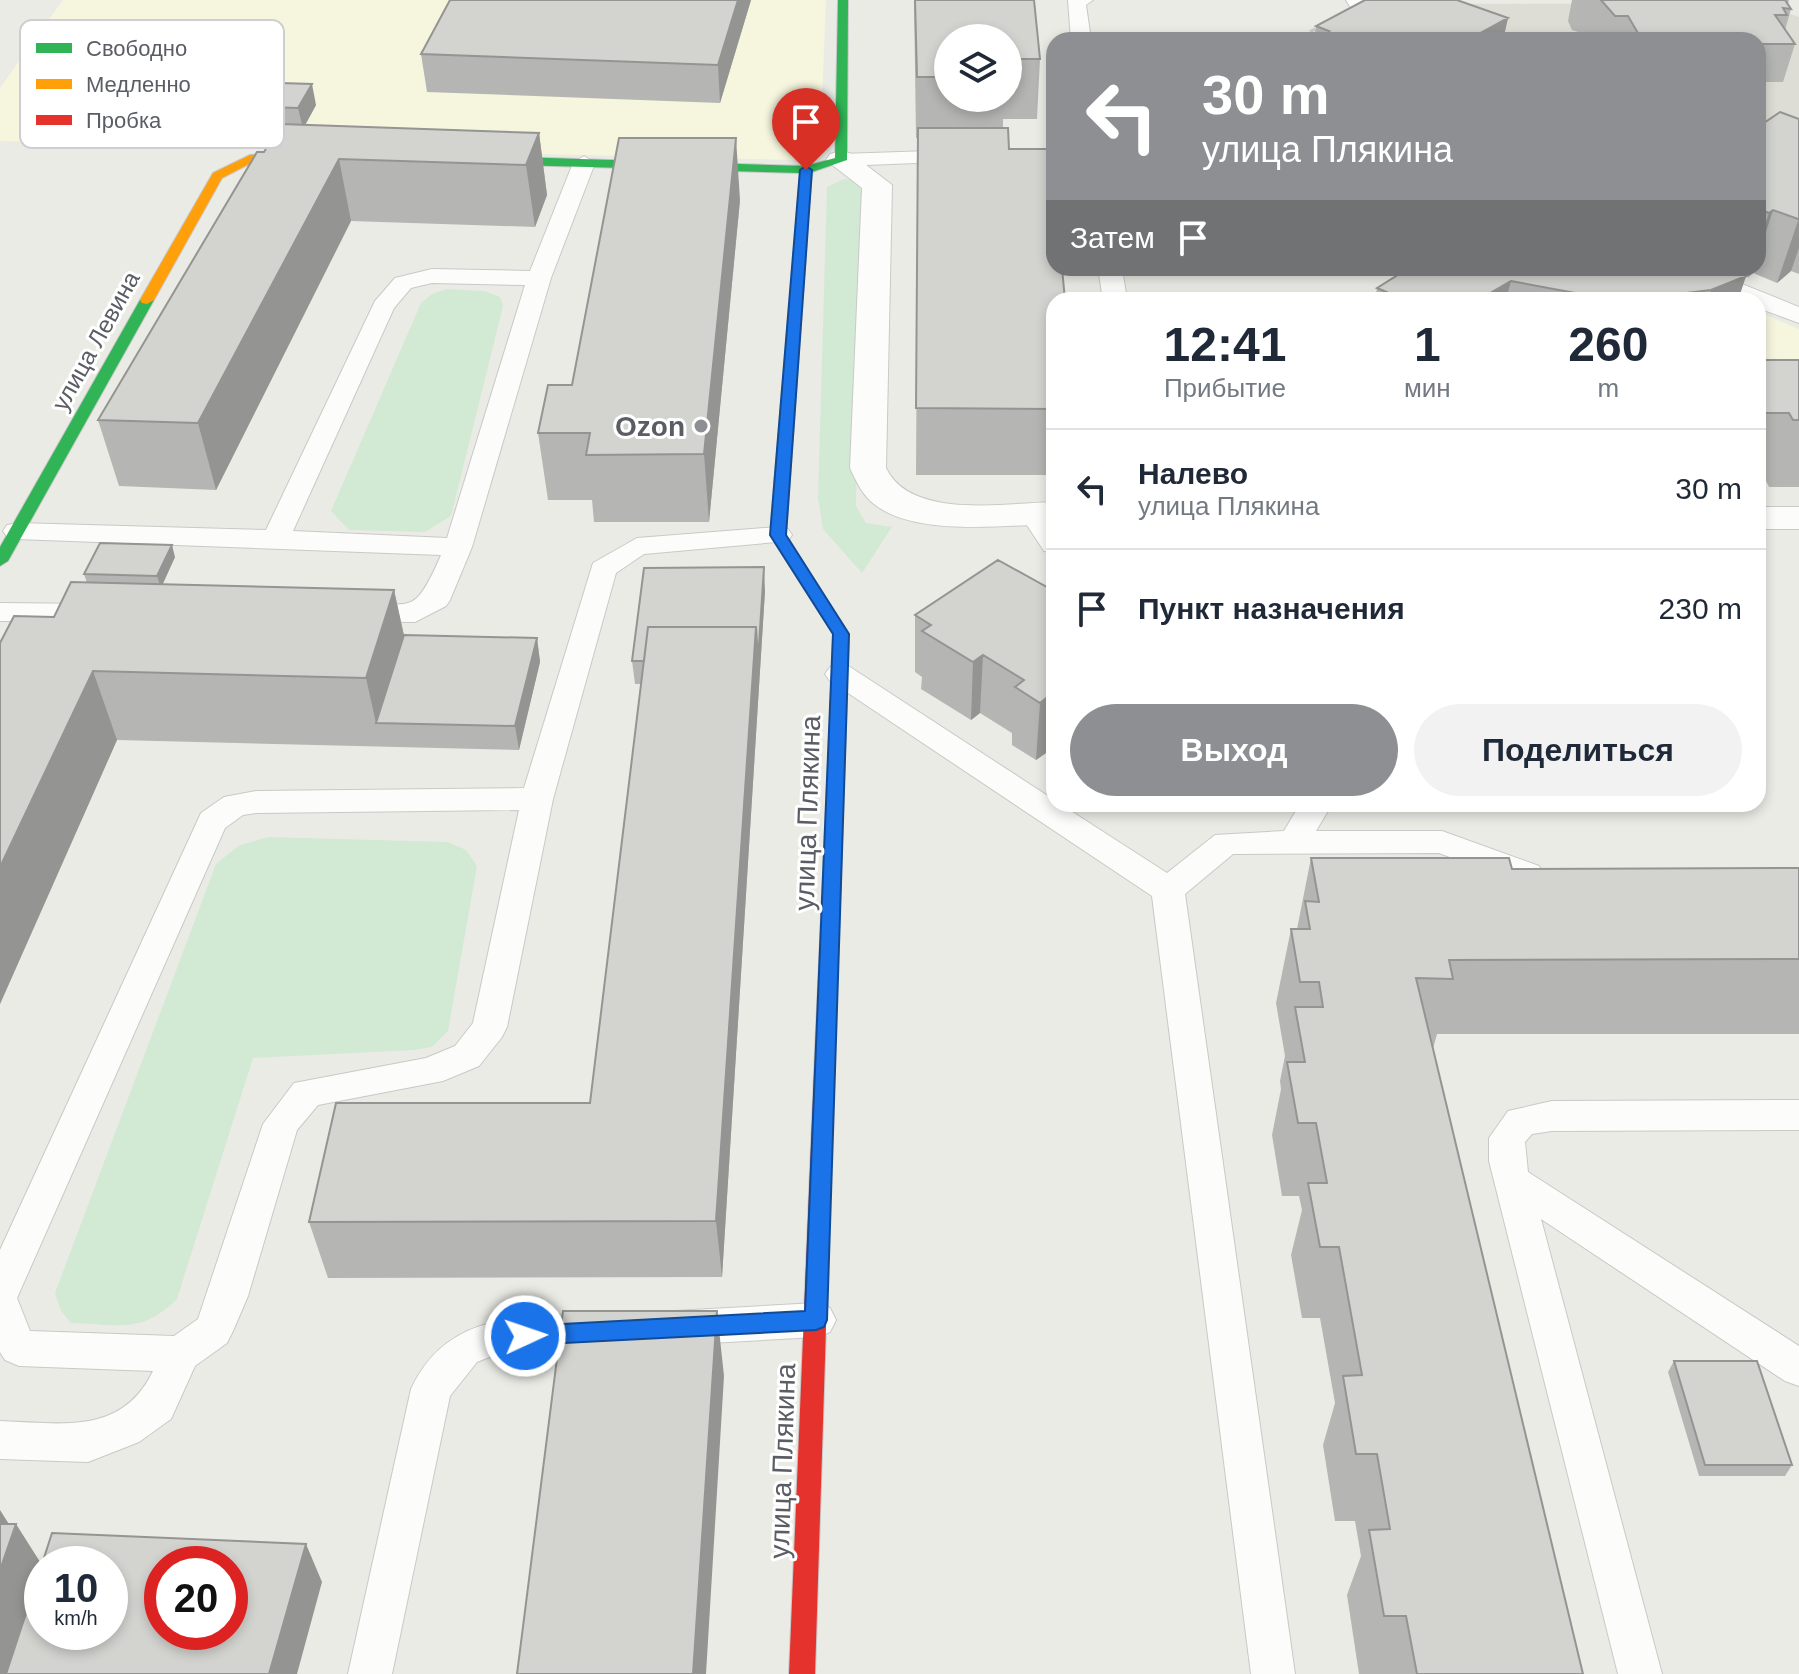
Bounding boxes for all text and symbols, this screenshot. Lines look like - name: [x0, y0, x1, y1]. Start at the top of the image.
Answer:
- legend: [20, 20, 284, 148]
- map controls: [934, 24, 1022, 112]
- button: layers: [934, 24, 1022, 112]
- text: Свободно: [86, 36, 187, 61]
- text: 30 m: [1202, 63, 1330, 126]
- icon: left: [1070, 64, 1174, 168]
- text: Медленно: [86, 72, 191, 97]
- pin: [772, 88, 840, 170]
- icon: arrive: [784, 100, 828, 144]
- text: Пробка: [86, 108, 162, 133]
- text: улица Плякина: [1202, 129, 1453, 170]
- icon: arrive: [1171, 216, 1215, 260]
- text: Затем: [1070, 221, 1155, 254]
- street label: улица Левина: [46, 266, 145, 415]
- text: 12:41: [1164, 318, 1286, 371]
- text: 1: [1414, 318, 1441, 371]
- text: 260: [1568, 318, 1648, 371]
- text: Прибытие: [1164, 373, 1286, 403]
- text: мин: [1404, 373, 1451, 403]
- text: m: [1598, 373, 1619, 403]
- place label: Ozon: [615, 411, 685, 442]
- marker: Ozon: [692, 417, 710, 435]
- text: Налево: [1138, 457, 1248, 490]
- icon: left: [1070, 467, 1114, 511]
- text: 30 m: [1675, 472, 1742, 505]
- text: улица Плякина: [1138, 491, 1319, 521]
- icon: arrive: [1070, 587, 1114, 631]
- text: Пункт назначения: [1138, 592, 1405, 625]
- text: 230 m: [1659, 592, 1742, 625]
- button: Выход: [1070, 704, 1398, 796]
- button: Поделиться: [1414, 704, 1742, 796]
- street label: улица Плякина: [789, 714, 826, 911]
- position arrow: [483, 1294, 567, 1378]
- street label: улица Плякина: [764, 1362, 801, 1559]
- speed limit sign: 20: [144, 1546, 248, 1650]
- text: 10: [54, 1566, 98, 1610]
- text: km/h: [54, 1607, 98, 1629]

